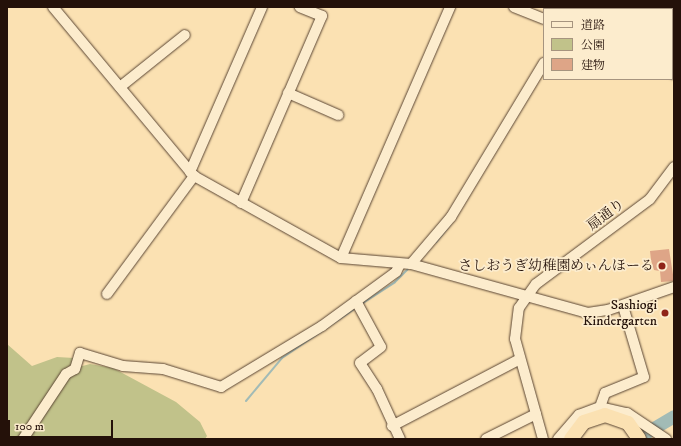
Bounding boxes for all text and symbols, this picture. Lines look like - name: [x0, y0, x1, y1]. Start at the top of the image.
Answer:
- legend: [543, 8, 673, 80]
- text: 道路: [581, 18, 605, 33]
- text: 公園: [581, 38, 605, 53]
- text: 建物: [581, 58, 605, 73]
- street label: 扇通り: [584, 196, 628, 234]
- place label: さしおうぎ幼稚園めぃんほーる: [458, 258, 654, 274]
- marker: さしおうぎ幼稚園めぃんほーる: [657, 261, 667, 271]
- place label: Sashiogi Kindergarten: [583, 297, 657, 330]
- marker: Sashiogi Kindergarten: [660, 308, 670, 318]
- scale bar: [10, 412, 115, 438]
- text: 100 m: [15, 419, 44, 434]

